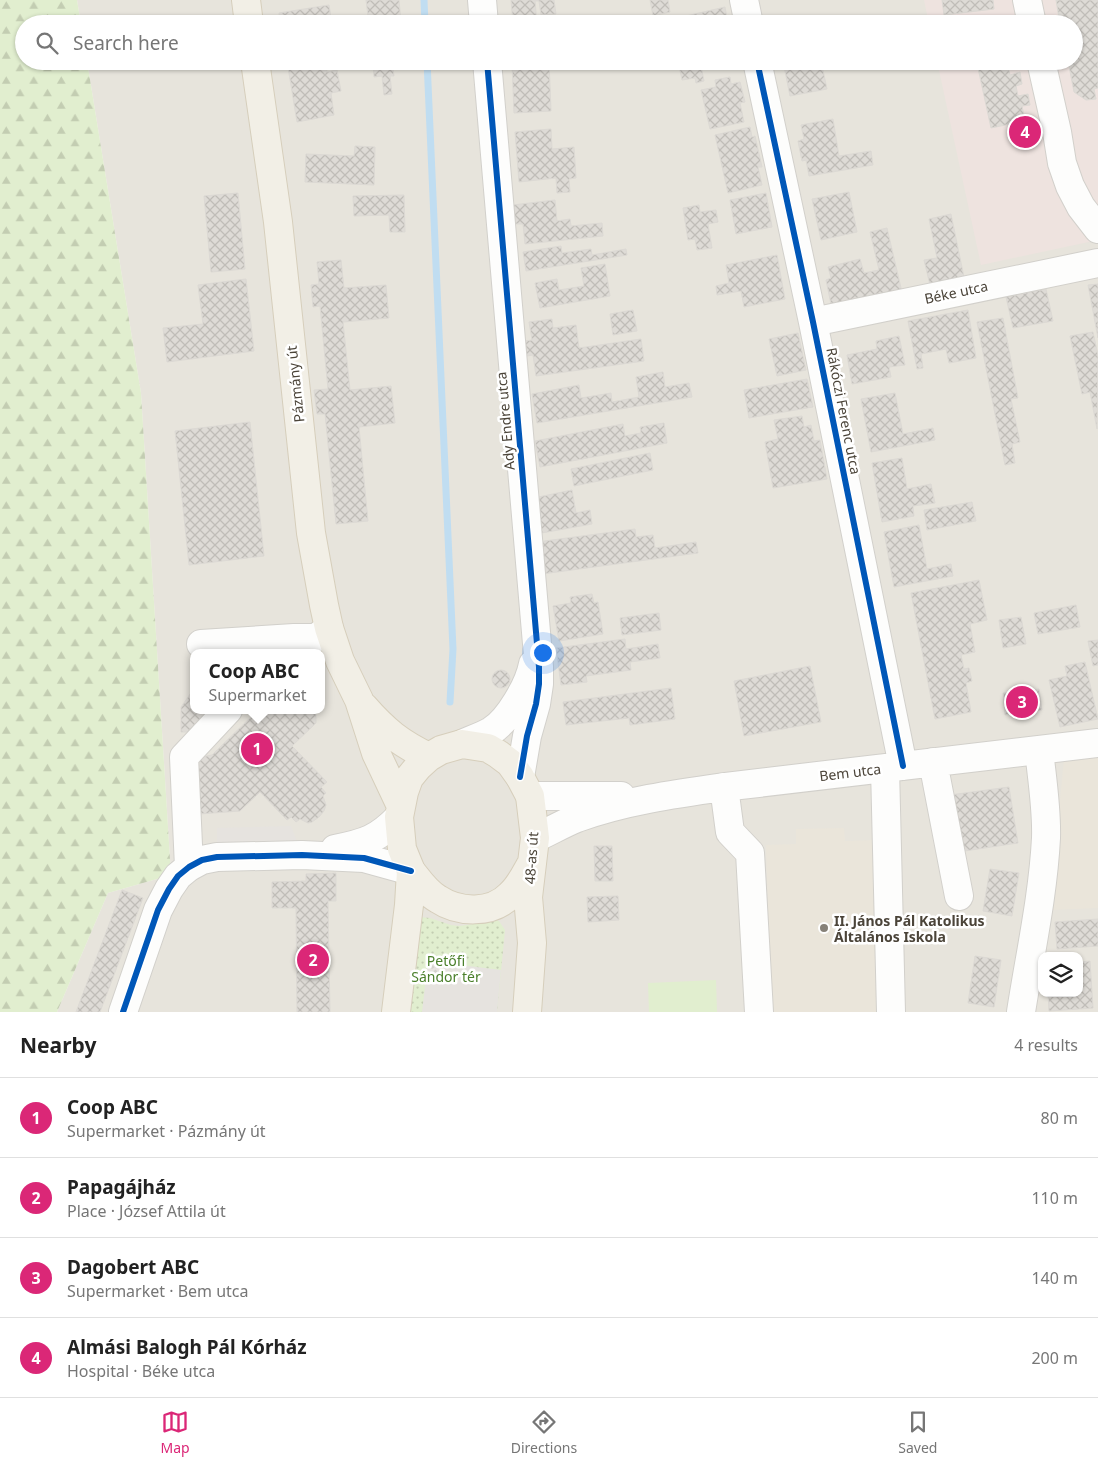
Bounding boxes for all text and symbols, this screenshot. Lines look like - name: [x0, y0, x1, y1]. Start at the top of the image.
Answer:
- search box: [15, 15, 1083, 70]
- icon: search: [33, 29, 61, 57]
- text: Search here: [73, 30, 179, 56]
- pin: 4: [1009, 113, 1041, 151]
- street label: Béke utca: [923, 276, 989, 308]
- street label: Pázmány út: [282, 345, 308, 423]
- street label: Rákóczi Ferenc utca: [822, 346, 866, 476]
- street label: Ady Endre utca: [491, 371, 519, 471]
- your location: [530, 640, 556, 666]
- popup: [190, 649, 325, 714]
- text: Coop ABC: [208, 658, 299, 684]
- pin: 3: [1006, 683, 1038, 721]
- text: Supermarket: [208, 684, 307, 706]
- pin: 1: [241, 730, 273, 768]
- street label: Bem utca: [818, 759, 882, 785]
- street label: 48-as út: [520, 831, 542, 885]
- place label: II. János Pál Katolikus Általános Iskola: [834, 911, 985, 946]
- marker: II. János Pál Katolikus Általános Iskola: [818, 922, 830, 934]
- pin: 2: [297, 941, 329, 979]
- park label: Petőfi Sándor tér: [411, 951, 481, 986]
- map controls: [1038, 952, 1083, 997]
- button: layers: [1038, 952, 1083, 997]
- text: Nearby: [20, 1031, 96, 1059]
- text: 4 results: [1014, 1034, 1078, 1056]
- text: Coop ABC: [67, 1094, 158, 1120]
- text: 1: [31, 1107, 41, 1129]
- text: 80 m: [1041, 1107, 1078, 1129]
- text: Supermarket · Pázmány út: [67, 1120, 266, 1142]
- text: Papagájház: [67, 1174, 176, 1200]
- text: 2: [31, 1187, 41, 1209]
- text: 110 m: [1031, 1187, 1078, 1209]
- text: Place · József Attila út: [67, 1200, 226, 1222]
- text: Dagobert ABC: [67, 1254, 199, 1280]
- text: 3: [31, 1267, 41, 1289]
- text: 140 m: [1031, 1267, 1078, 1289]
- text: Supermarket · Bem utca: [67, 1280, 249, 1302]
- text: Almási Balogh Pál Kórház: [67, 1334, 307, 1360]
- text: 4: [31, 1347, 41, 1369]
- text: 200 m: [1031, 1347, 1078, 1369]
- text: Hospital · Béke utca: [67, 1360, 215, 1382]
- tab: Map: [161, 1408, 190, 1457]
- tab: Directions: [511, 1408, 577, 1457]
- tab: Saved: [898, 1408, 937, 1457]

